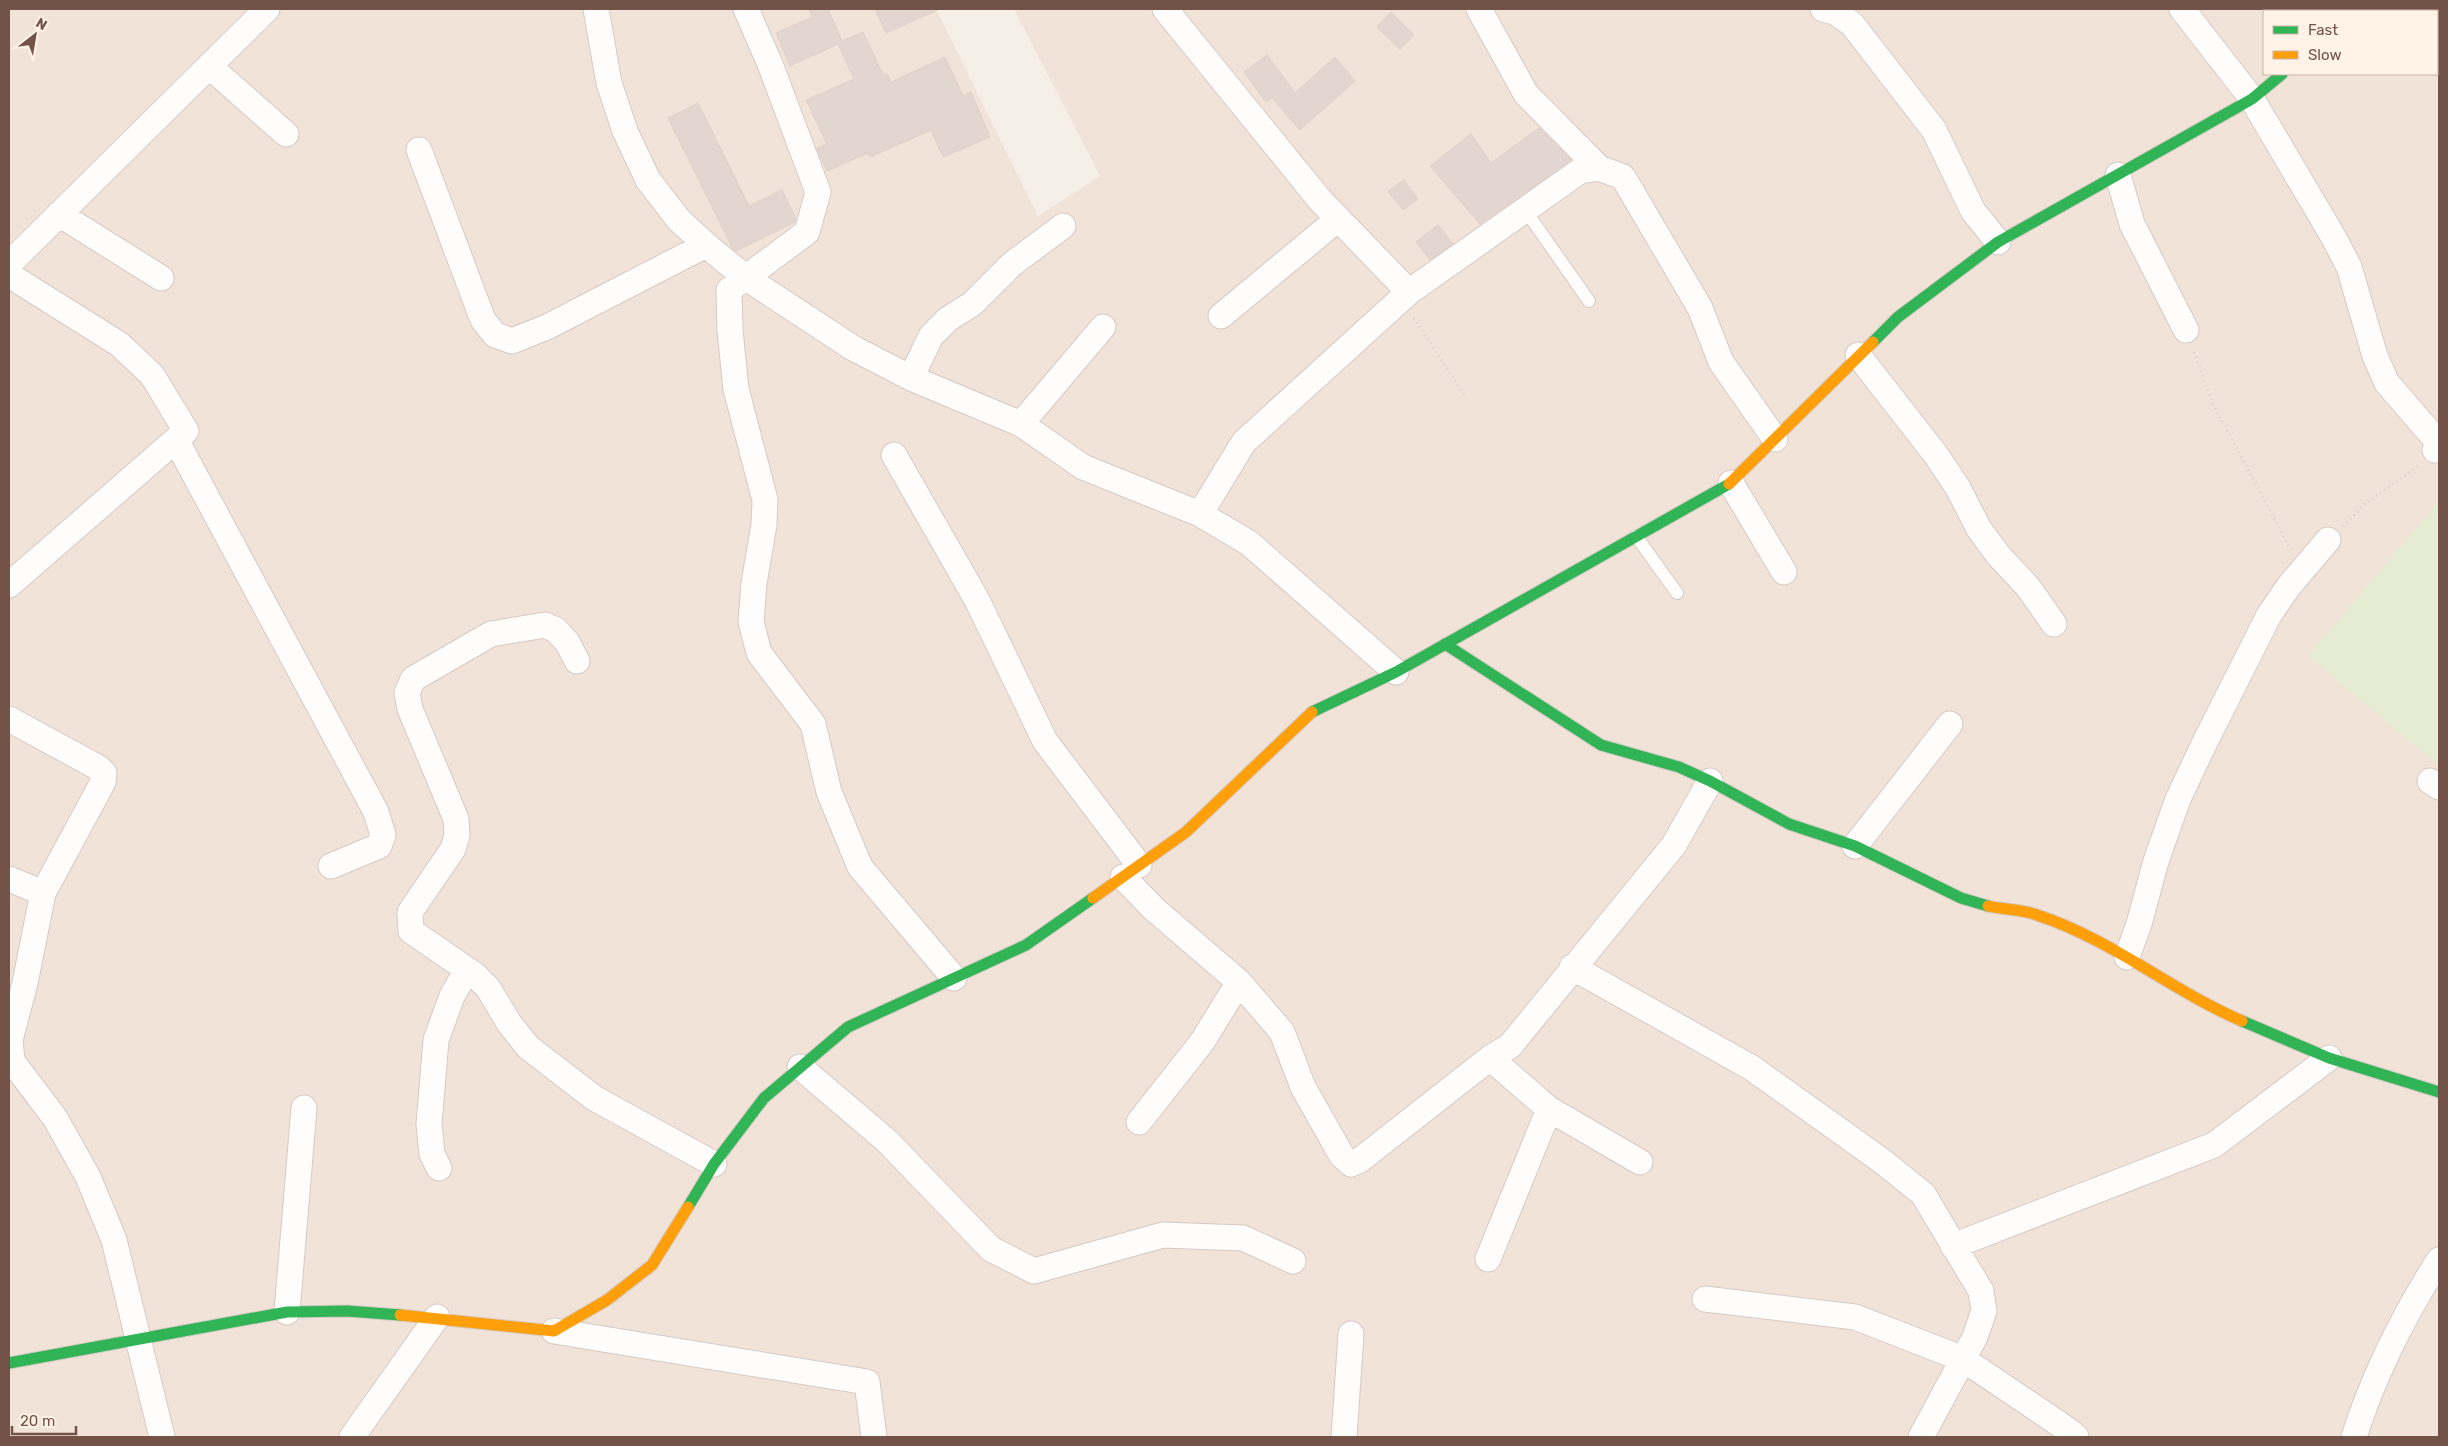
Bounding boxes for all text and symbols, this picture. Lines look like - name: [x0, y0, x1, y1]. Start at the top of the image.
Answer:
- north arrow: [10, 10, 60, 60]
- legend: [2263, 10, 2438, 75]
- text: N: [33, 14, 50, 34]
- text: Fast: [2308, 21, 2338, 39]
- text: Slow: [2308, 46, 2341, 64]
- scale bar: [12, 1404, 76, 1436]
- text: 20 m: [20, 1412, 55, 1430]

